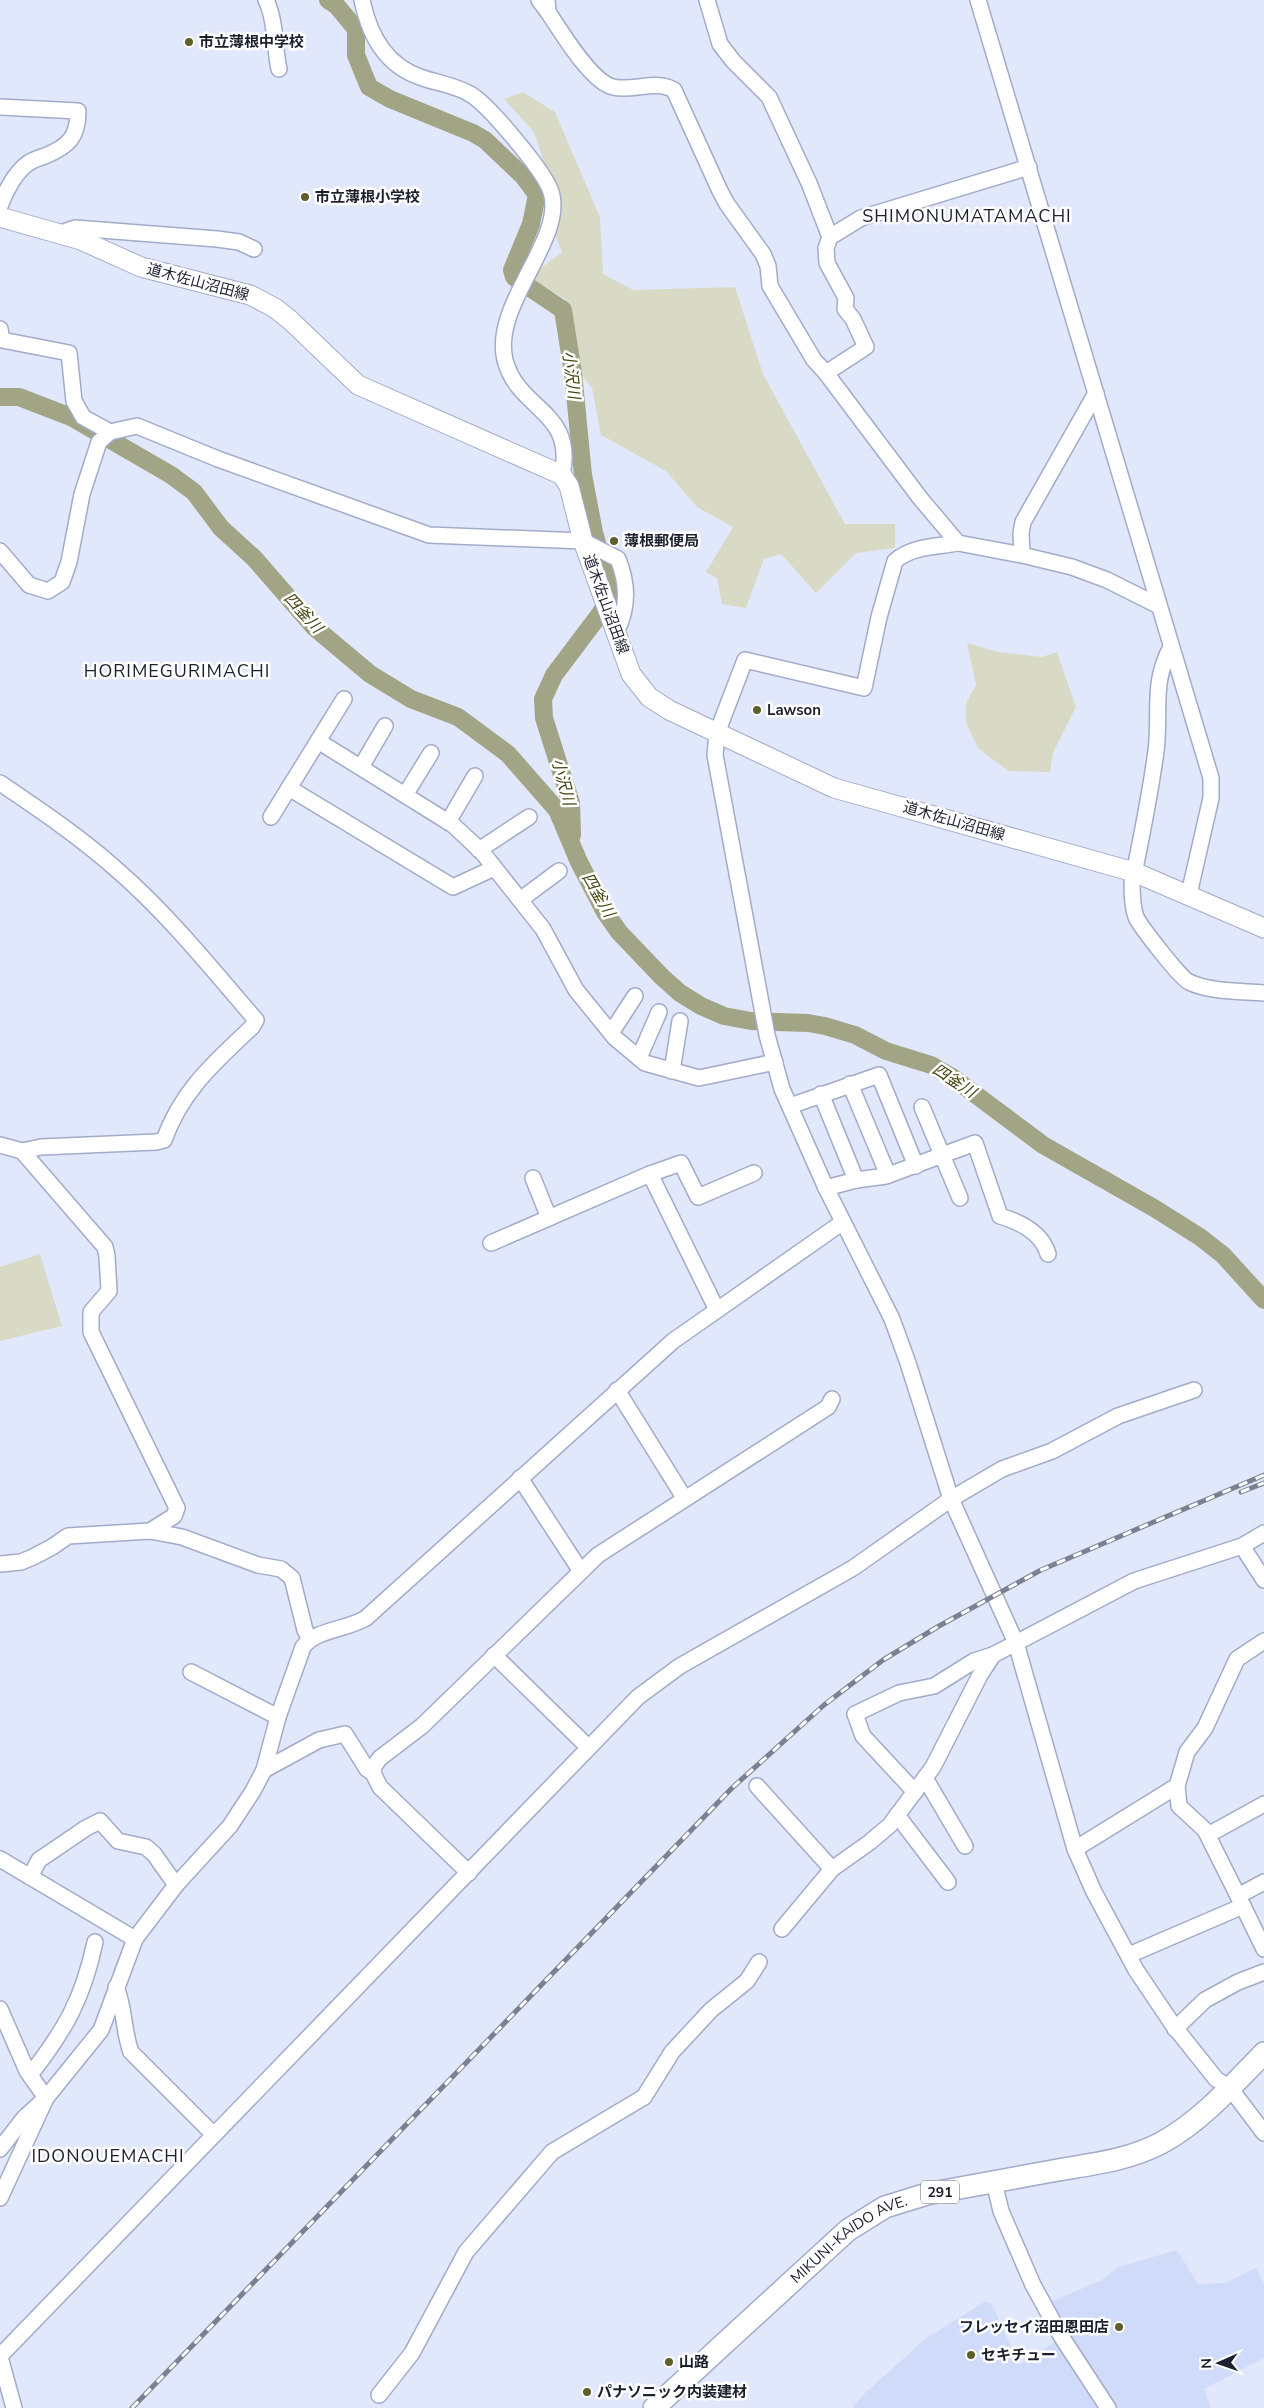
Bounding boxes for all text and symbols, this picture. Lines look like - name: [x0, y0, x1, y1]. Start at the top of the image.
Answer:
- place label: 市立薄根中学校: [199, 32, 304, 52]
- marker: 市立薄根中学校: [183, 36, 195, 48]
- place label: 市立薄根小学校: [315, 187, 420, 207]
- marker: 市立薄根小学校: [299, 191, 311, 203]
- district label: SHIMONUMATAMACHI: [862, 204, 1072, 228]
- street label: 道木佐山沼田線: [145, 259, 251, 305]
- water label: 小沢川: [557, 350, 585, 402]
- place label: 薄根郵便局: [624, 531, 699, 551]
- marker: 薄根郵便局: [608, 535, 620, 547]
- street label: 道木佐山沼田線: [579, 551, 633, 657]
- water label: 四釜川: [279, 588, 329, 640]
- district label: HORIMEGURIMACHI: [84, 659, 270, 683]
- place label: Lawson: [767, 700, 821, 720]
- marker: Lawson: [751, 704, 763, 716]
- water label: 小沢川: [546, 756, 580, 810]
- street label: 道木佐山沼田線: [901, 797, 1007, 845]
- water label: 四釜川: [576, 869, 621, 923]
- water label: 四釜川: [928, 1059, 982, 1104]
- district label: IDONOUEMACHI: [31, 2144, 185, 2168]
- road number: 291: [921, 2180, 959, 2204]
- street label: MIKUNI-KAIDO AVE.: [786, 2191, 910, 2288]
- place label: フレッセイ沼田恩田店: [959, 2317, 1109, 2337]
- marker: フレッセイ沼田恩田店: [1113, 2321, 1125, 2333]
- north arrow: [1194, 2338, 1244, 2388]
- place label: セキチュー: [981, 2345, 1056, 2365]
- marker: セキチュー: [965, 2349, 977, 2361]
- place label: 山路: [679, 2352, 709, 2372]
- marker: 山路: [663, 2356, 675, 2368]
- text: N: [1197, 2358, 1216, 2369]
- place label: パナソニック内装建材: [597, 2382, 747, 2402]
- marker: パナソニック内装建材: [581, 2386, 593, 2398]

